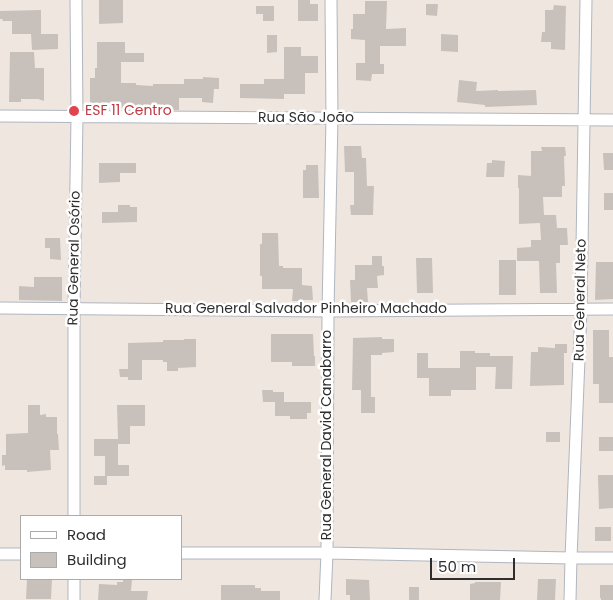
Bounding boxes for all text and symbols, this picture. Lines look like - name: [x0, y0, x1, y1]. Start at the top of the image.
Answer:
- place label: ESF 11 Centro: [85, 103, 172, 119]
- marker: ESF 11 Centro: [67, 104, 81, 118]
- street label: Rua São João: [258, 110, 354, 126]
- street label: Rua General Osório: [65, 191, 85, 325]
- street label: Rua General Neto: [572, 239, 590, 361]
- street label: Rua General Salvador Pinheiro Machado: [165, 301, 447, 317]
- street label: Rua General David Canabarro: [319, 330, 335, 540]
- legend: [20, 515, 182, 580]
- text: Road: [67, 524, 106, 545]
- scale bar: [433, 548, 518, 580]
- text: Building: [67, 549, 127, 570]
- text: 50 m: [438, 556, 476, 577]

